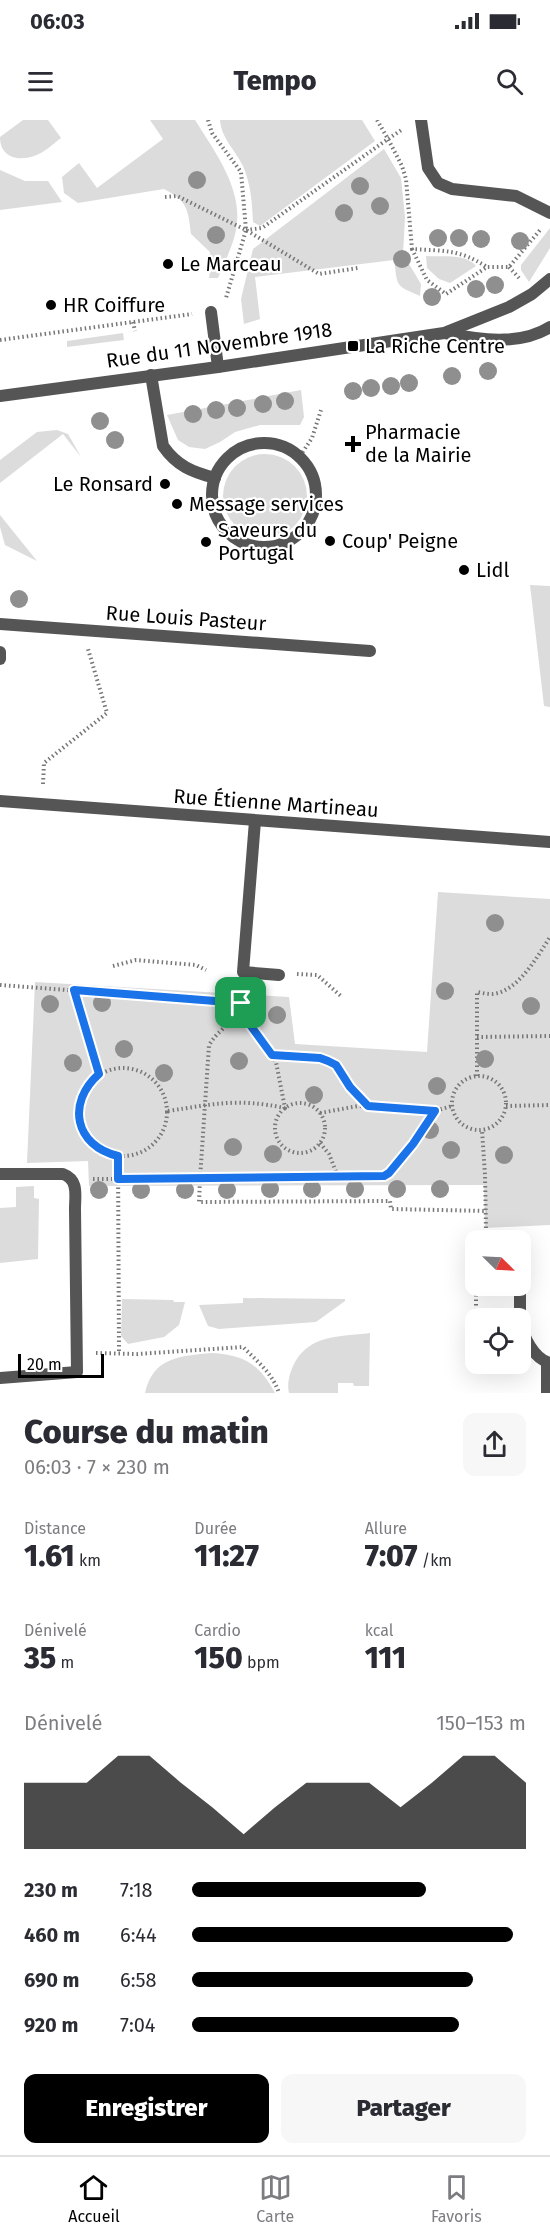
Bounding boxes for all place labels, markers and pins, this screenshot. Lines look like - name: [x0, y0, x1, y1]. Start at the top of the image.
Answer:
- place label: Le Marceau: [180, 252, 282, 276]
- marker: Le Marceau: [161, 257, 175, 271]
- place label: HR Coiffure: [63, 293, 165, 317]
- marker: HR Coiffure: [44, 298, 58, 312]
- place label: La Riche Centre: [365, 334, 505, 358]
- marker: La Riche Centre: [346, 339, 360, 353]
- place label: Pharmacie de la Mairie: [365, 420, 471, 467]
- marker: Pharmacie de la Mairie: [346, 437, 360, 451]
- place label: Le Ronsard: [53, 472, 153, 496]
- marker: Le Ronsard: [158, 477, 172, 491]
- place label: Message services: [189, 492, 344, 516]
- marker: Message services: [170, 497, 184, 511]
- place label: Saveurs du Portugal: [218, 518, 317, 565]
- place label: Coup' Peigne: [342, 529, 458, 553]
- marker: Coup' Peigne: [323, 534, 337, 548]
- marker: Saveurs du Portugal: [199, 535, 213, 549]
- place label: Lidl: [476, 558, 510, 582]
- marker: Lidl: [457, 563, 471, 577]
- pin: [215, 977, 266, 1028]

